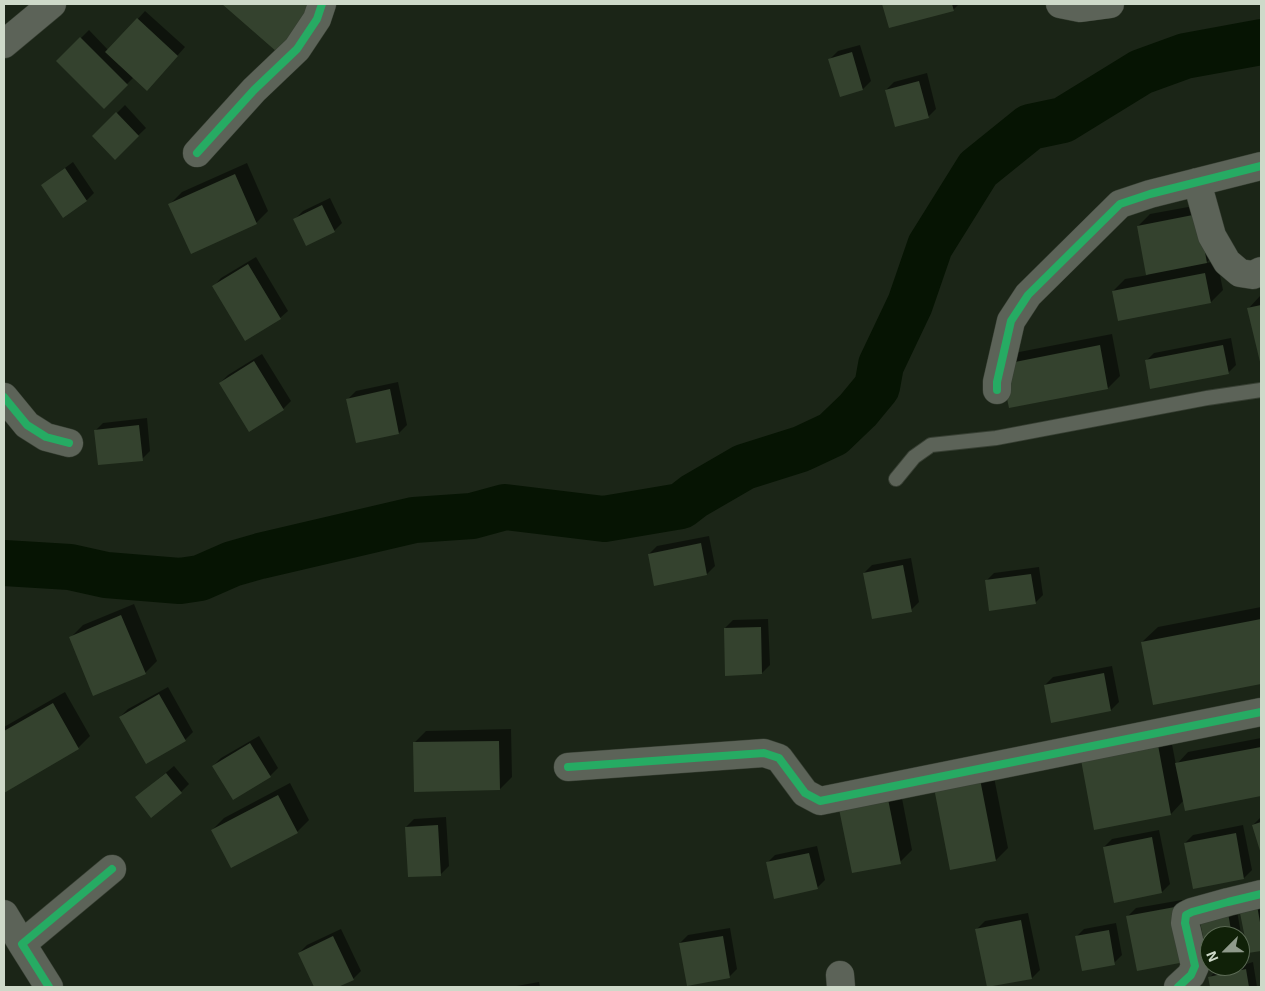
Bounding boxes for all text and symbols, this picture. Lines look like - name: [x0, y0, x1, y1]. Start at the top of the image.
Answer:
- north arrow: [1200, 926, 1250, 976]
- text: N: [1202, 949, 1221, 965]

